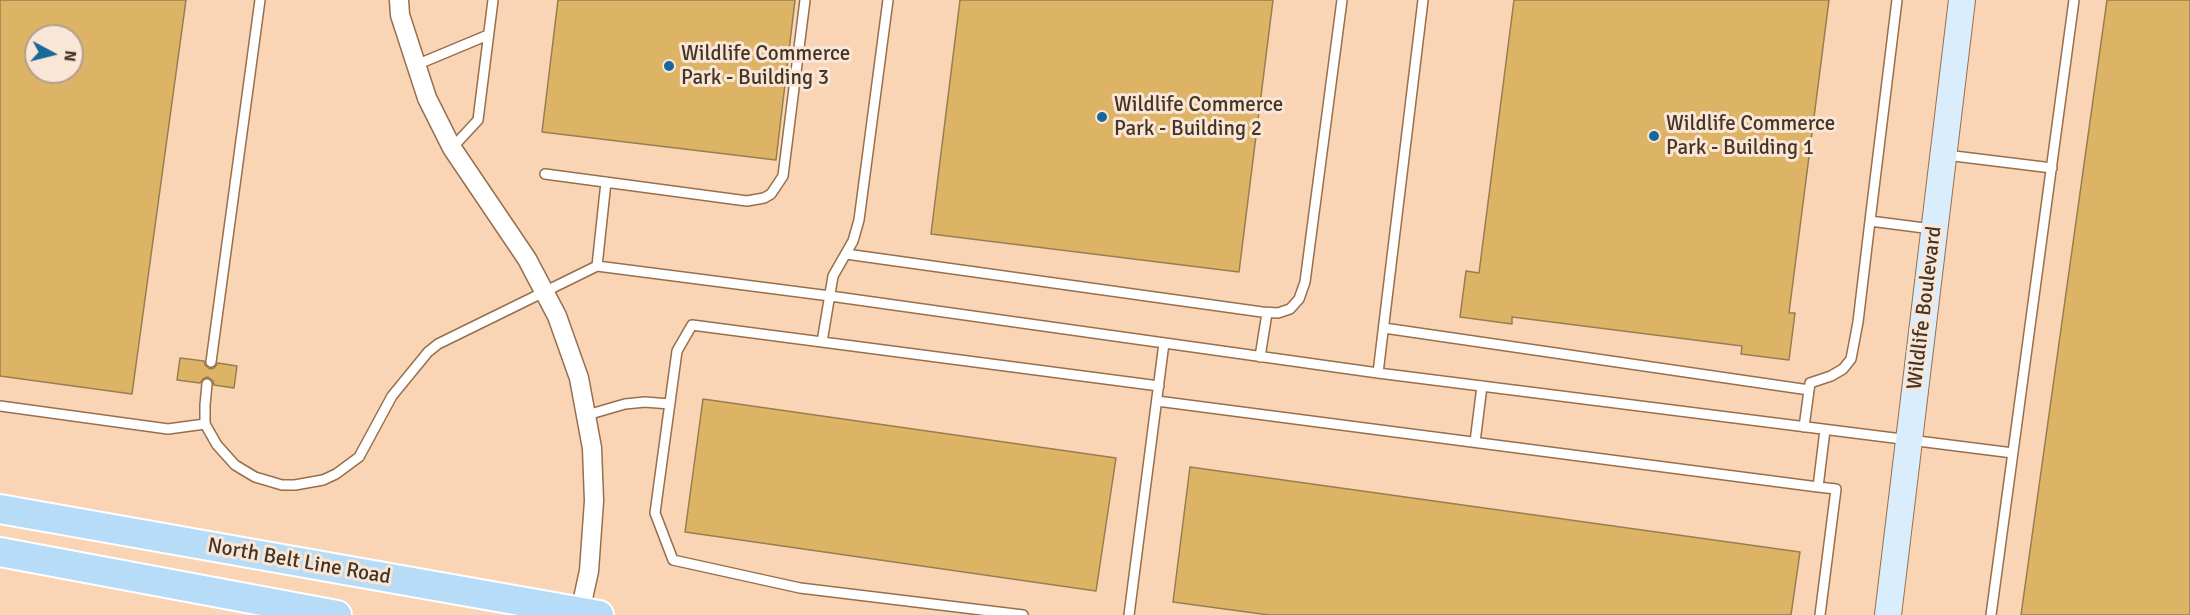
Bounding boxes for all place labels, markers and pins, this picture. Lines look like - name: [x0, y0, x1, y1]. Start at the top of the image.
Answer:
- place label: Wildlife Commerce Park - Building 3: [681, 41, 850, 91]
- marker: Wildlife Commerce Park - Building 3: [662, 59, 676, 73]
- place label: Wildlife Commerce Park - Building 2: [1114, 92, 1283, 142]
- marker: Wildlife Commerce Park - Building 2: [1095, 110, 1109, 124]
- place label: Wildlife Commerce Park - Building 1: [1666, 111, 1835, 161]
- marker: Wildlife Commerce Park - Building 1: [1647, 129, 1661, 143]

